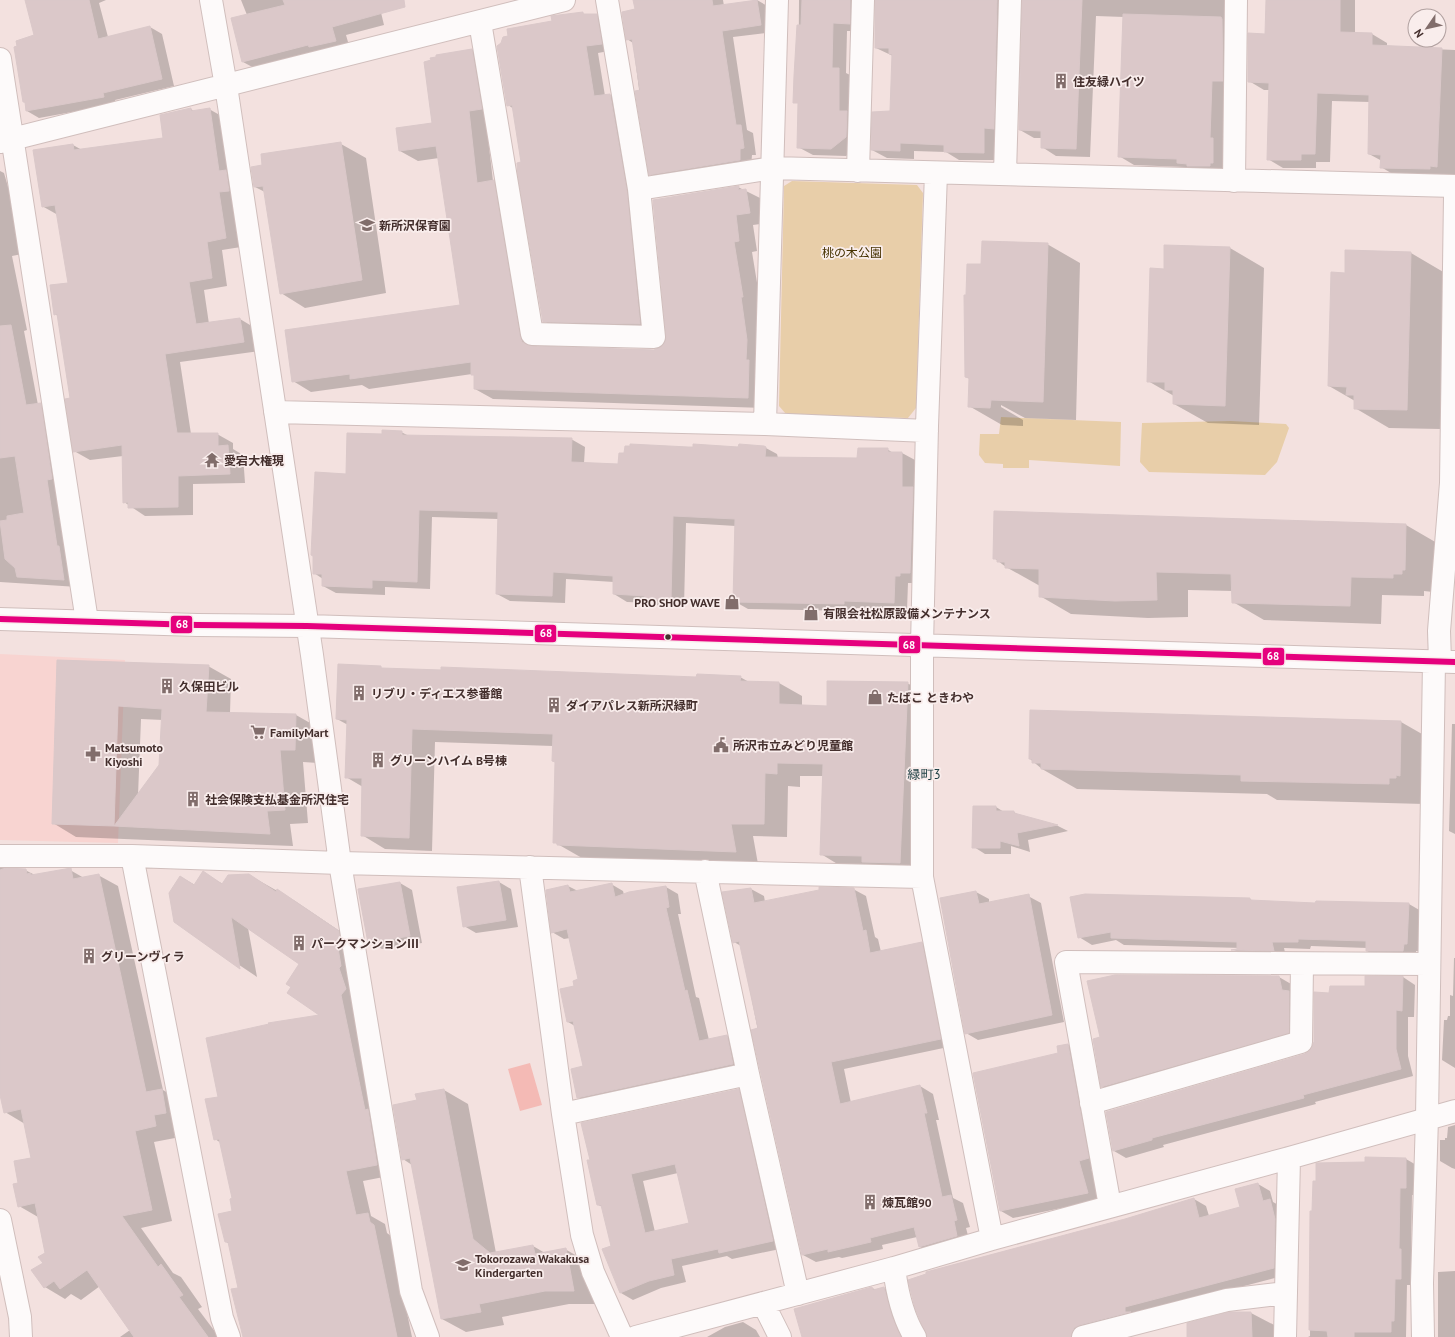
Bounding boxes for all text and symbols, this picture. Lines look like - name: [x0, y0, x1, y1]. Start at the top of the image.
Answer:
- north arrow: [1407, 8, 1447, 48]
- text: N: [1411, 27, 1427, 41]
- building icon: 住友緑ハイツ: [1052, 72, 1070, 90]
- place label: 住友緑ハイツ: [1073, 74, 1145, 89]
- school or university icon: 新所沢保育園: [358, 216, 376, 234]
- place label: 新所沢保育園: [379, 218, 451, 233]
- park label: 桃の木公園: [822, 245, 882, 260]
- temple icon: 愛宕大権現: [203, 451, 221, 469]
- place label: 愛宕大権現: [224, 453, 284, 468]
- shop icon: PRO SHOP WAVE: [723, 593, 741, 611]
- place label: PRO SHOP WAVE: [634, 595, 720, 610]
- shop icon: 有限会社松原設備メンテナンス: [802, 604, 820, 622]
- place label: 有限会社松原設備メンテナンス: [823, 606, 991, 621]
- line badge: 68: [170, 615, 193, 634]
- text: 68: [176, 617, 188, 631]
- line badge: 68: [534, 624, 557, 643]
- text: 68: [540, 626, 552, 640]
- unlabelled marker: [663, 632, 673, 642]
- line badge: 68: [898, 635, 921, 654]
- text: 68: [903, 638, 915, 652]
- line badge: 68: [1262, 647, 1285, 666]
- text: 68: [1267, 649, 1279, 663]
- building icon: 久保田ビル: [158, 677, 176, 695]
- place label: 久保田ビル: [179, 679, 239, 694]
- building icon: リブリ・ディエス参番館: [350, 684, 368, 702]
- place label: リブリ・ディエス参番館: [371, 686, 502, 701]
- shop icon: たばこ ときわや: [866, 688, 884, 706]
- place label: たばこ ときわや: [887, 690, 974, 705]
- building icon: ダイアパレス新所沢緑町: [545, 696, 563, 714]
- place label: ダイアパレス新所沢緑町: [566, 698, 698, 713]
- supermarket icon: FamilyMart: [249, 723, 267, 741]
- place label: FamilyMart: [270, 725, 329, 740]
- public building icon: 所沢市立みどり児童館: [712, 736, 730, 754]
- place label: 所沢市立みどり児童館: [733, 738, 853, 753]
- place label: Matsumoto Kiyoshi: [105, 740, 163, 769]
- pharmacy icon: Matsumoto Kiyoshi: [84, 745, 102, 763]
- building icon: グリーンハイム B号棟: [369, 751, 387, 769]
- place label: グリーンハイム B号棟: [390, 753, 507, 768]
- district label: 緑町3: [907, 766, 941, 783]
- building icon: 社会保険支払基金所沢住宅: [184, 790, 202, 808]
- place label: 社会保険支払基金所沢住宅: [205, 792, 349, 807]
- building icon: パークマンションⅢ: [290, 934, 308, 952]
- place label: パークマンションⅢ: [311, 936, 419, 951]
- building icon: グリーンヴィラ: [80, 947, 98, 965]
- place label: グリーンヴィラ: [101, 949, 184, 964]
- building icon: 煉瓦館90: [861, 1193, 879, 1211]
- place label: 煉瓦館90: [882, 1195, 932, 1210]
- place label: Tokorozawa Wakakusa Kindergarten: [475, 1251, 589, 1280]
- school or university icon: Tokorozawa Wakakusa Kindergarten: [454, 1256, 472, 1274]

